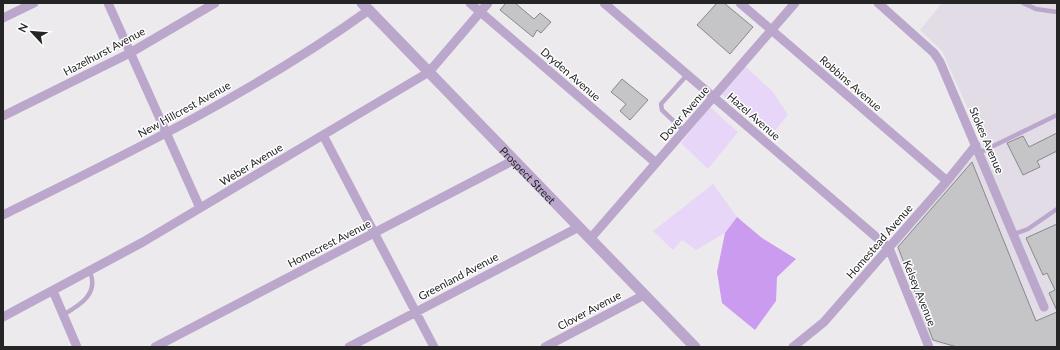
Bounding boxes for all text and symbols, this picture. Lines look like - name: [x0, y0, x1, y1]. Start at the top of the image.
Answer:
- north arrow: [12, 12, 52, 52]
- text: N: [15, 21, 30, 34]
- street label: Hazelhurst Avenue: [61, 24, 147, 78]
- street label: Dryden Avenue: [539, 45, 604, 104]
- street label: Robbins Avenue: [817, 53, 885, 113]
- street label: New Hillcrest Avenue: [135, 78, 233, 140]
- street label: Dover Avenue: [657, 83, 711, 143]
- street label: Hazel Avenue: [725, 89, 783, 143]
- street label: Stokes Avenue: [967, 105, 1007, 175]
- street label: Weber Avenue: [217, 140, 285, 188]
- street label: Prospect Street: [498, 143, 559, 206]
- street label: Homestead Avenue: [843, 201, 915, 281]
- street label: Homecrest Avenue: [285, 216, 373, 270]
- street label: Greenland Avenue: [416, 249, 500, 303]
- street label: Kelsey Avenue: [901, 258, 939, 328]
- street label: Clover Avenue: [555, 288, 623, 332]

